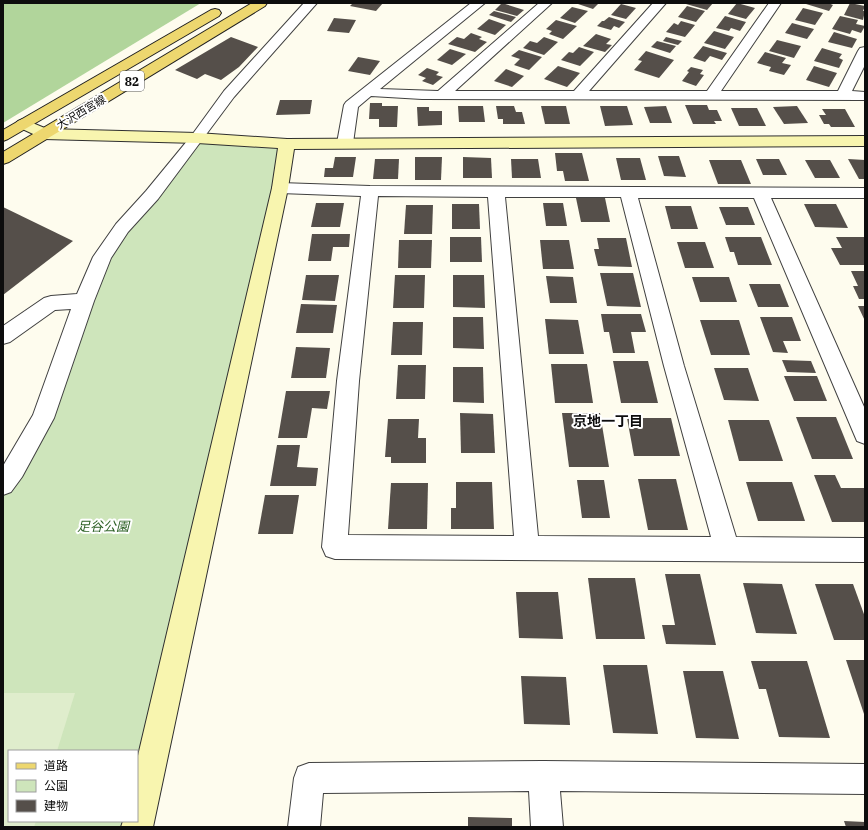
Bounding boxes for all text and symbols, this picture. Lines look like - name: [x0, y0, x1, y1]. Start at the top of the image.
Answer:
- road number: 82: [120, 71, 144, 91]
- street label: 大沢西宮線: [54, 92, 108, 132]
- district label: 京地一丁目: [573, 412, 643, 430]
- park label: 足谷公園: [77, 518, 131, 535]
- legend: [8, 750, 138, 822]
- text: 道路: [44, 758, 68, 773]
- text: 公園: [44, 778, 68, 793]
- text: 建物: [44, 798, 68, 813]

